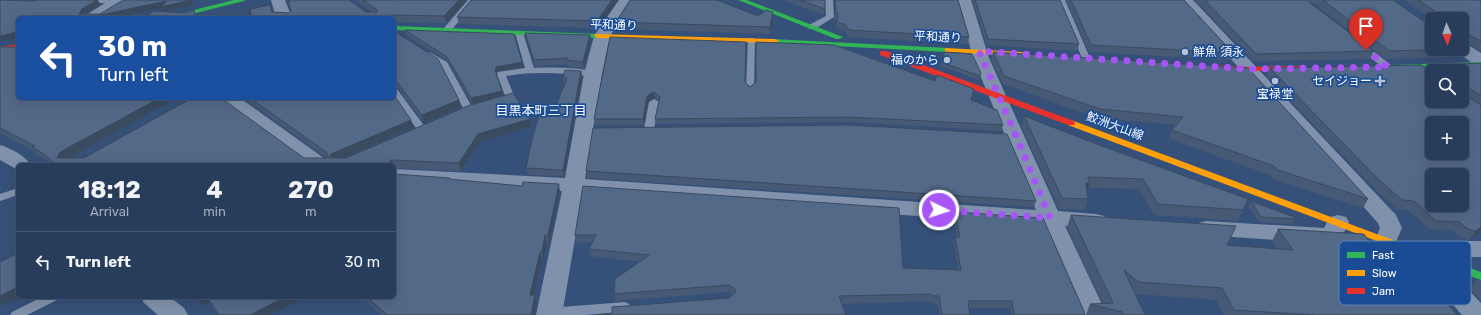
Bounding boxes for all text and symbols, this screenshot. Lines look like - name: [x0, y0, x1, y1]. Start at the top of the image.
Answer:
- pin: [1349, 9, 1383, 50]
- north arrow: [1425, 12, 1469, 56]
- map controls: [1425, 12, 1469, 212]
- icon: arrive: [1355, 15, 1377, 37]
- street label: 平和通り: [590, 17, 638, 33]
- street label: 平和通り: [914, 29, 962, 45]
- text: 30 m: [98, 30, 167, 63]
- icon: left: [32, 32, 84, 84]
- place label: 鮮魚 須永: [1193, 45, 1244, 59]
- marker: 鮮魚 須永: [1180, 47, 1190, 57]
- place label: 福のから: [891, 53, 939, 67]
- marker: 福のから: [942, 55, 952, 65]
- text: Turn left: [98, 64, 168, 86]
- button: search: [1425, 64, 1469, 108]
- place label: セイジョー: [1312, 74, 1372, 88]
- marker: 宝禄堂: [1270, 76, 1280, 86]
- marker: セイジョー: [1375, 76, 1385, 86]
- place label: 宝禄堂: [1257, 87, 1293, 101]
- district label: 目黒本町三丁目: [495, 103, 587, 118]
- street label: 鮫洲大山線: [1084, 109, 1146, 143]
- button: +: [1425, 116, 1469, 160]
- button: −: [1425, 168, 1469, 212]
- text: 18:12: [78, 176, 141, 204]
- text: 4: [206, 176, 223, 204]
- text: 270: [288, 176, 334, 204]
- position arrow: [918, 189, 960, 231]
- text: Arrival: [90, 204, 129, 219]
- text: min: [203, 204, 226, 219]
- text: m: [305, 204, 317, 219]
- legend: [1339, 241, 1471, 305]
- text: Fast: [1372, 249, 1395, 262]
- icon: left: [32, 251, 54, 273]
- text: Turn left: [66, 253, 131, 271]
- text: 30 m: [344, 253, 380, 271]
- text: Slow: [1372, 267, 1397, 280]
- text: Jam: [1372, 285, 1395, 298]

